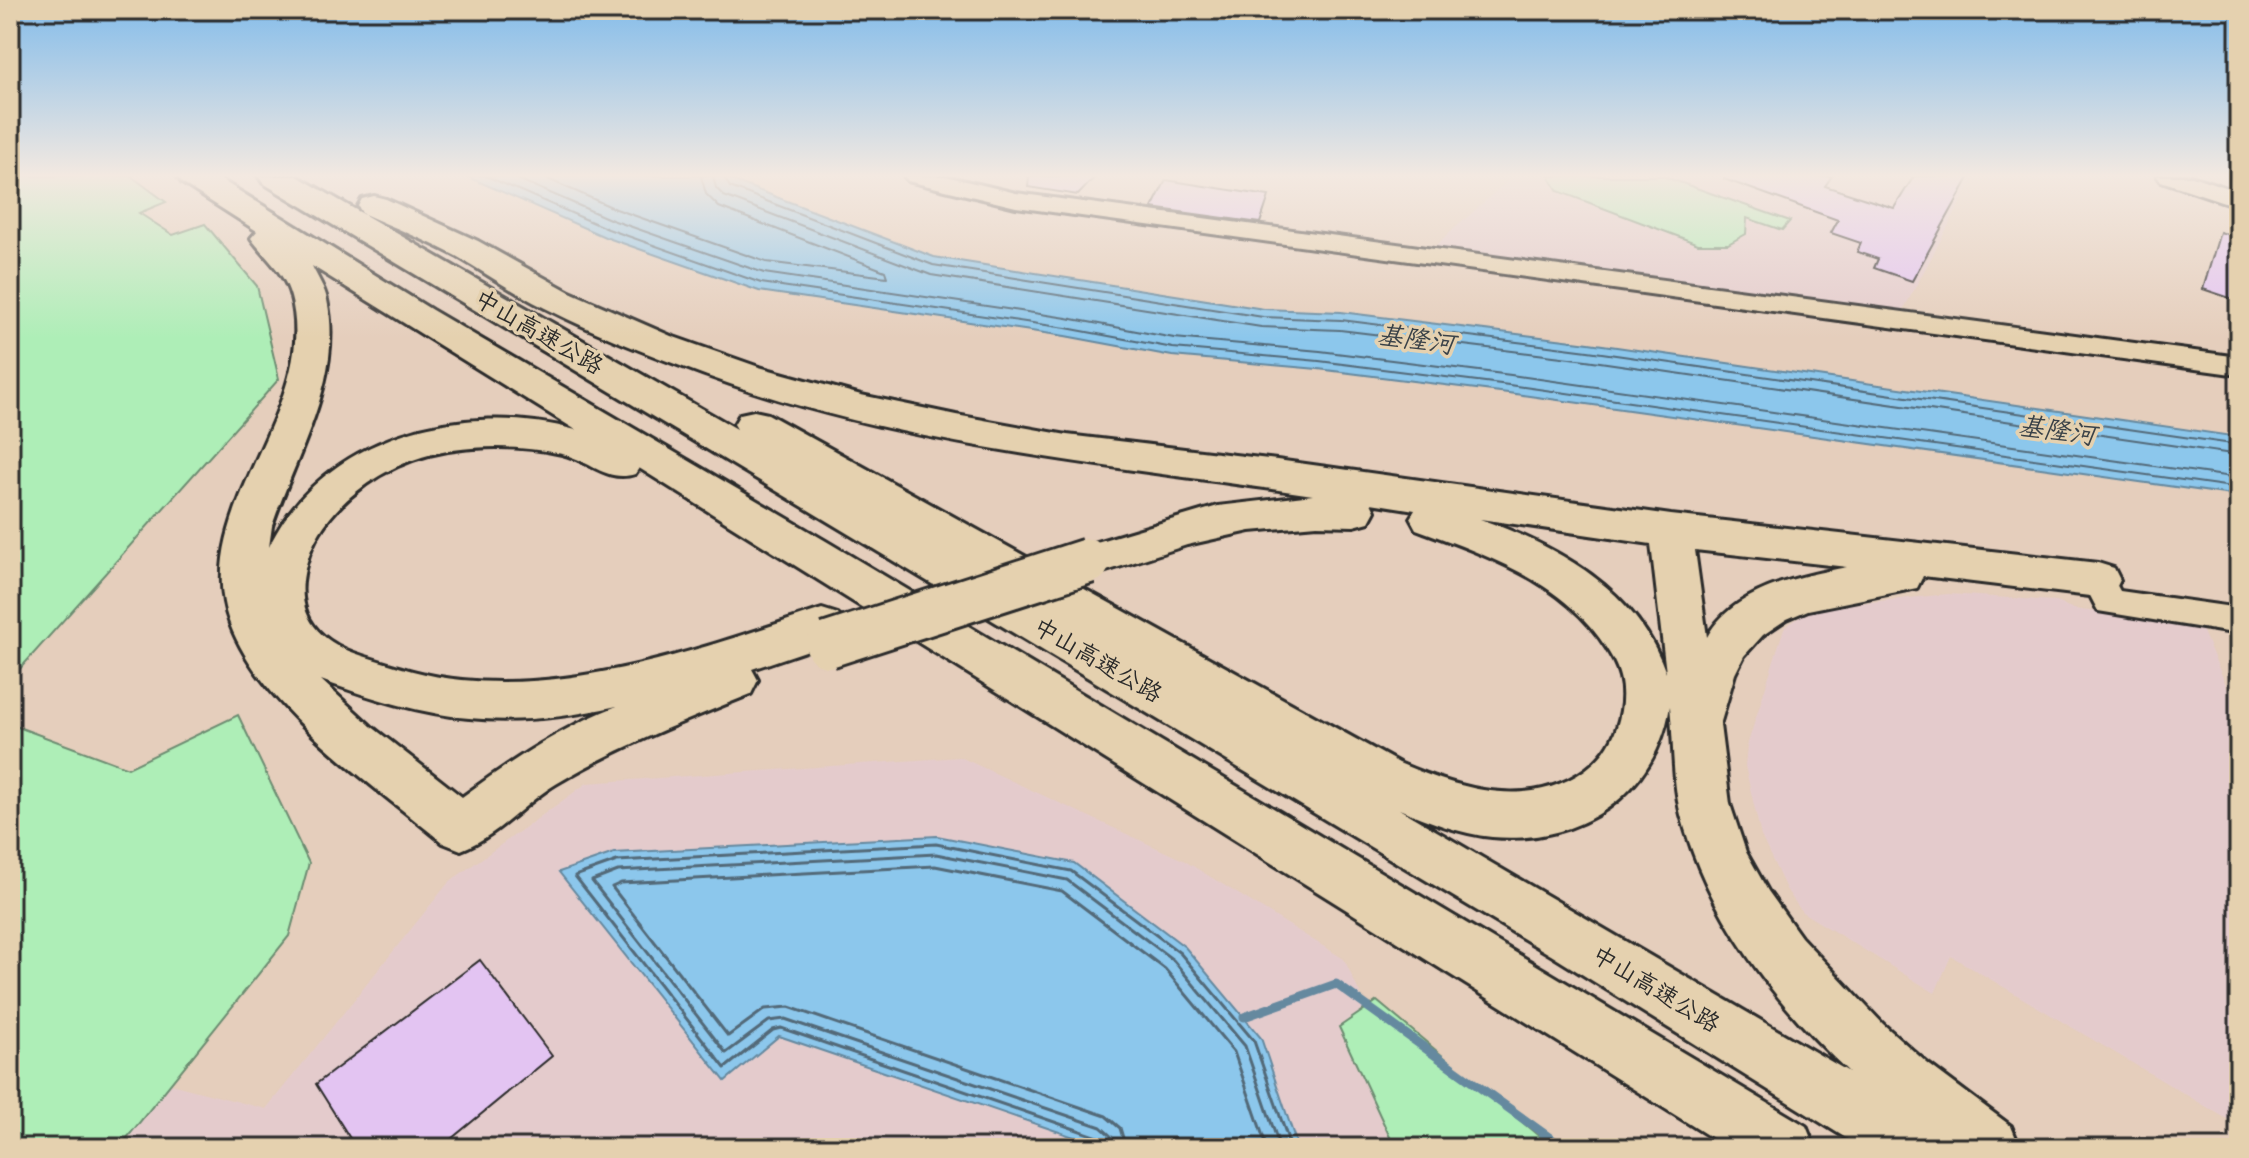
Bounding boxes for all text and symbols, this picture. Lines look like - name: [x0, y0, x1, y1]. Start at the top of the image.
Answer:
- street label: 中山高速公路: [468, 285, 608, 384]
- water label: 基隆河: [1375, 321, 1460, 365]
- water label: 基隆河: [2016, 412, 2101, 456]
- street label: 中山高速公路: [1027, 613, 1167, 712]
- street label: 中山高速公路: [1585, 941, 1724, 1042]

